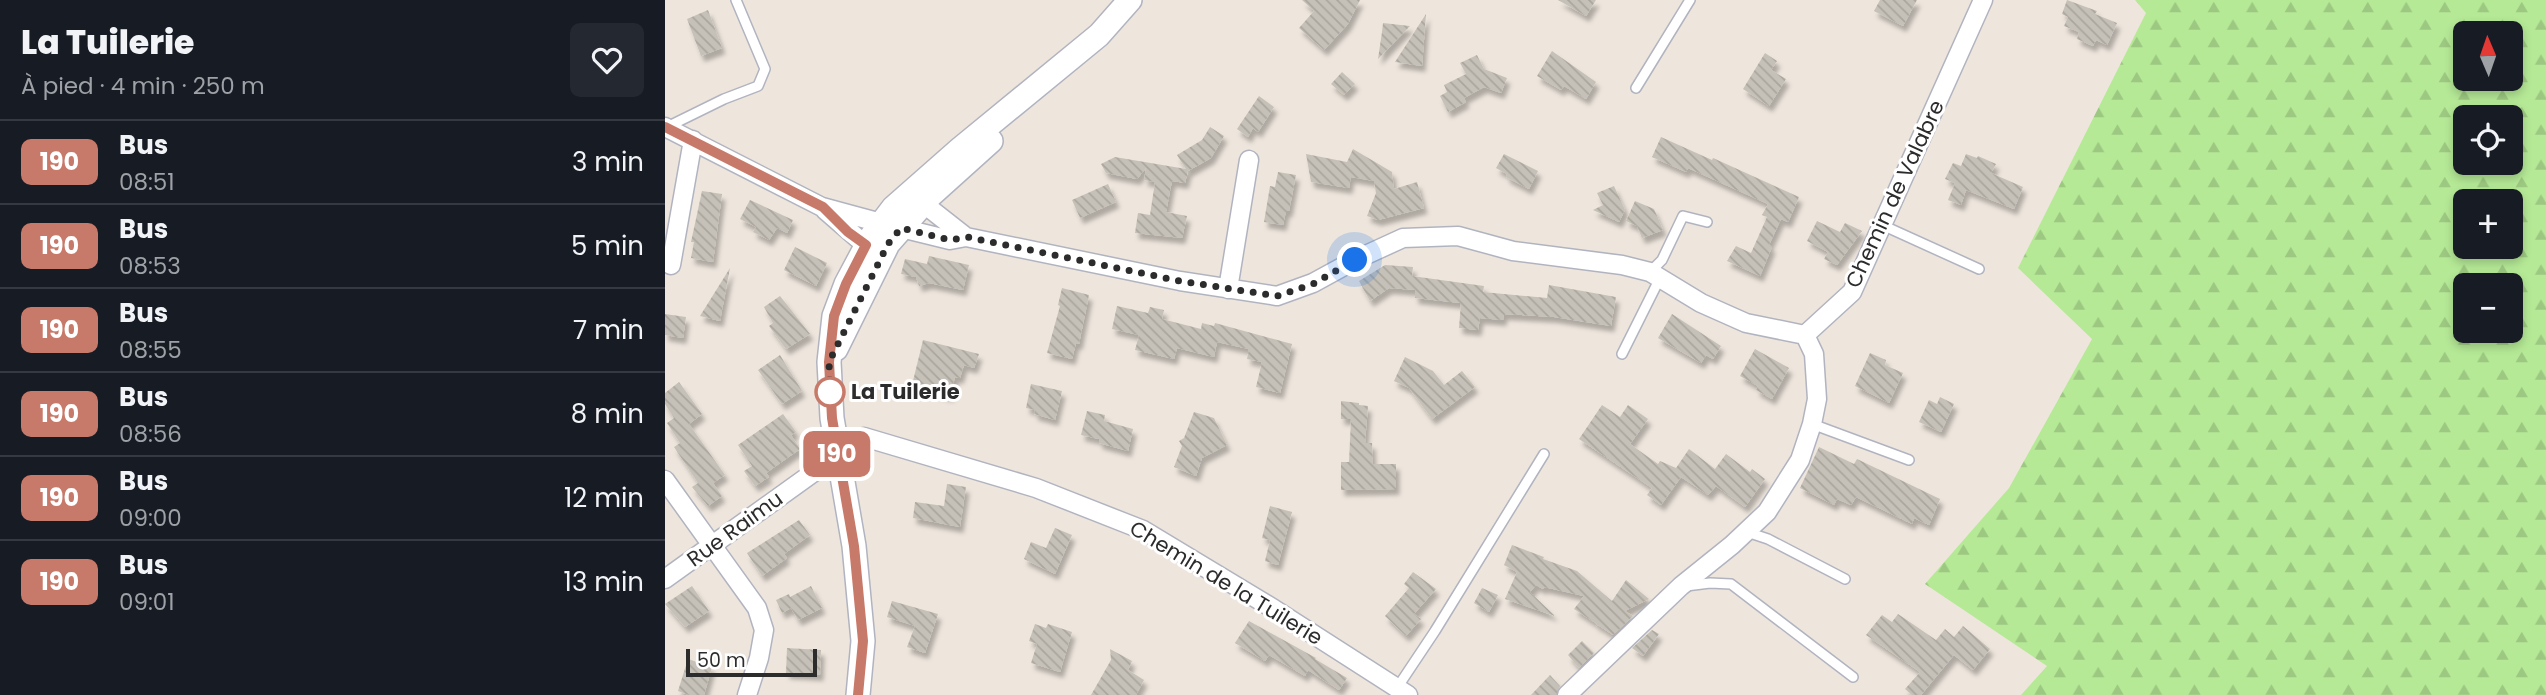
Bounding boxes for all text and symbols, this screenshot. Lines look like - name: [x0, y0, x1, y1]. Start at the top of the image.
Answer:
- text: La Tuilerie: [21, 19, 194, 66]
- north arrow: [2453, 21, 2523, 91]
- map controls: [2453, 21, 2523, 343]
- button: heart: [570, 23, 644, 97]
- text: À pied · 4 min · 250 m: [21, 70, 265, 102]
- street label: Chemin de Valabre: [1838, 95, 1951, 292]
- button: locate: [2453, 105, 2523, 175]
- text: Bus: [119, 127, 168, 163]
- text: 3 min: [572, 144, 644, 180]
- text: 190: [40, 145, 79, 178]
- text: 08:51: [119, 166, 175, 198]
- button: +: [2453, 189, 2523, 259]
- text: Bus: [119, 211, 168, 247]
- text: 5 min: [571, 228, 644, 264]
- text: 190: [40, 229, 79, 262]
- your location: [1337, 242, 1372, 277]
- text: 08:53: [119, 250, 181, 282]
- button: −: [2453, 273, 2523, 343]
- text: Bus: [119, 295, 168, 331]
- text: 7 min: [573, 312, 644, 348]
- text: 190: [40, 313, 79, 346]
- text: 08:55: [119, 334, 182, 366]
- marker: La Tuilerie: [815, 377, 845, 407]
- place label: La Tuilerie: [851, 377, 960, 406]
- text: Bus: [119, 379, 168, 415]
- text: 8 min: [571, 396, 644, 432]
- text: 190: [40, 397, 79, 430]
- text: 08:56: [119, 418, 182, 450]
- line badge: 190: [797, 431, 877, 477]
- text: 190: [817, 437, 857, 470]
- text: Bus: [119, 463, 168, 499]
- text: 12 min: [564, 480, 644, 516]
- text: 190: [40, 481, 79, 514]
- street label: Rue Raimu: [681, 484, 789, 573]
- text: 09:00: [119, 502, 182, 534]
- street label: Chemin de la Tuilerie: [1124, 513, 1328, 652]
- text: Bus: [119, 547, 168, 583]
- text: 13 min: [564, 564, 644, 600]
- text: 190: [40, 565, 79, 598]
- text: 09:01: [119, 586, 175, 618]
- scale bar: [686, 646, 817, 678]
- text: 50 m: [697, 647, 746, 674]

